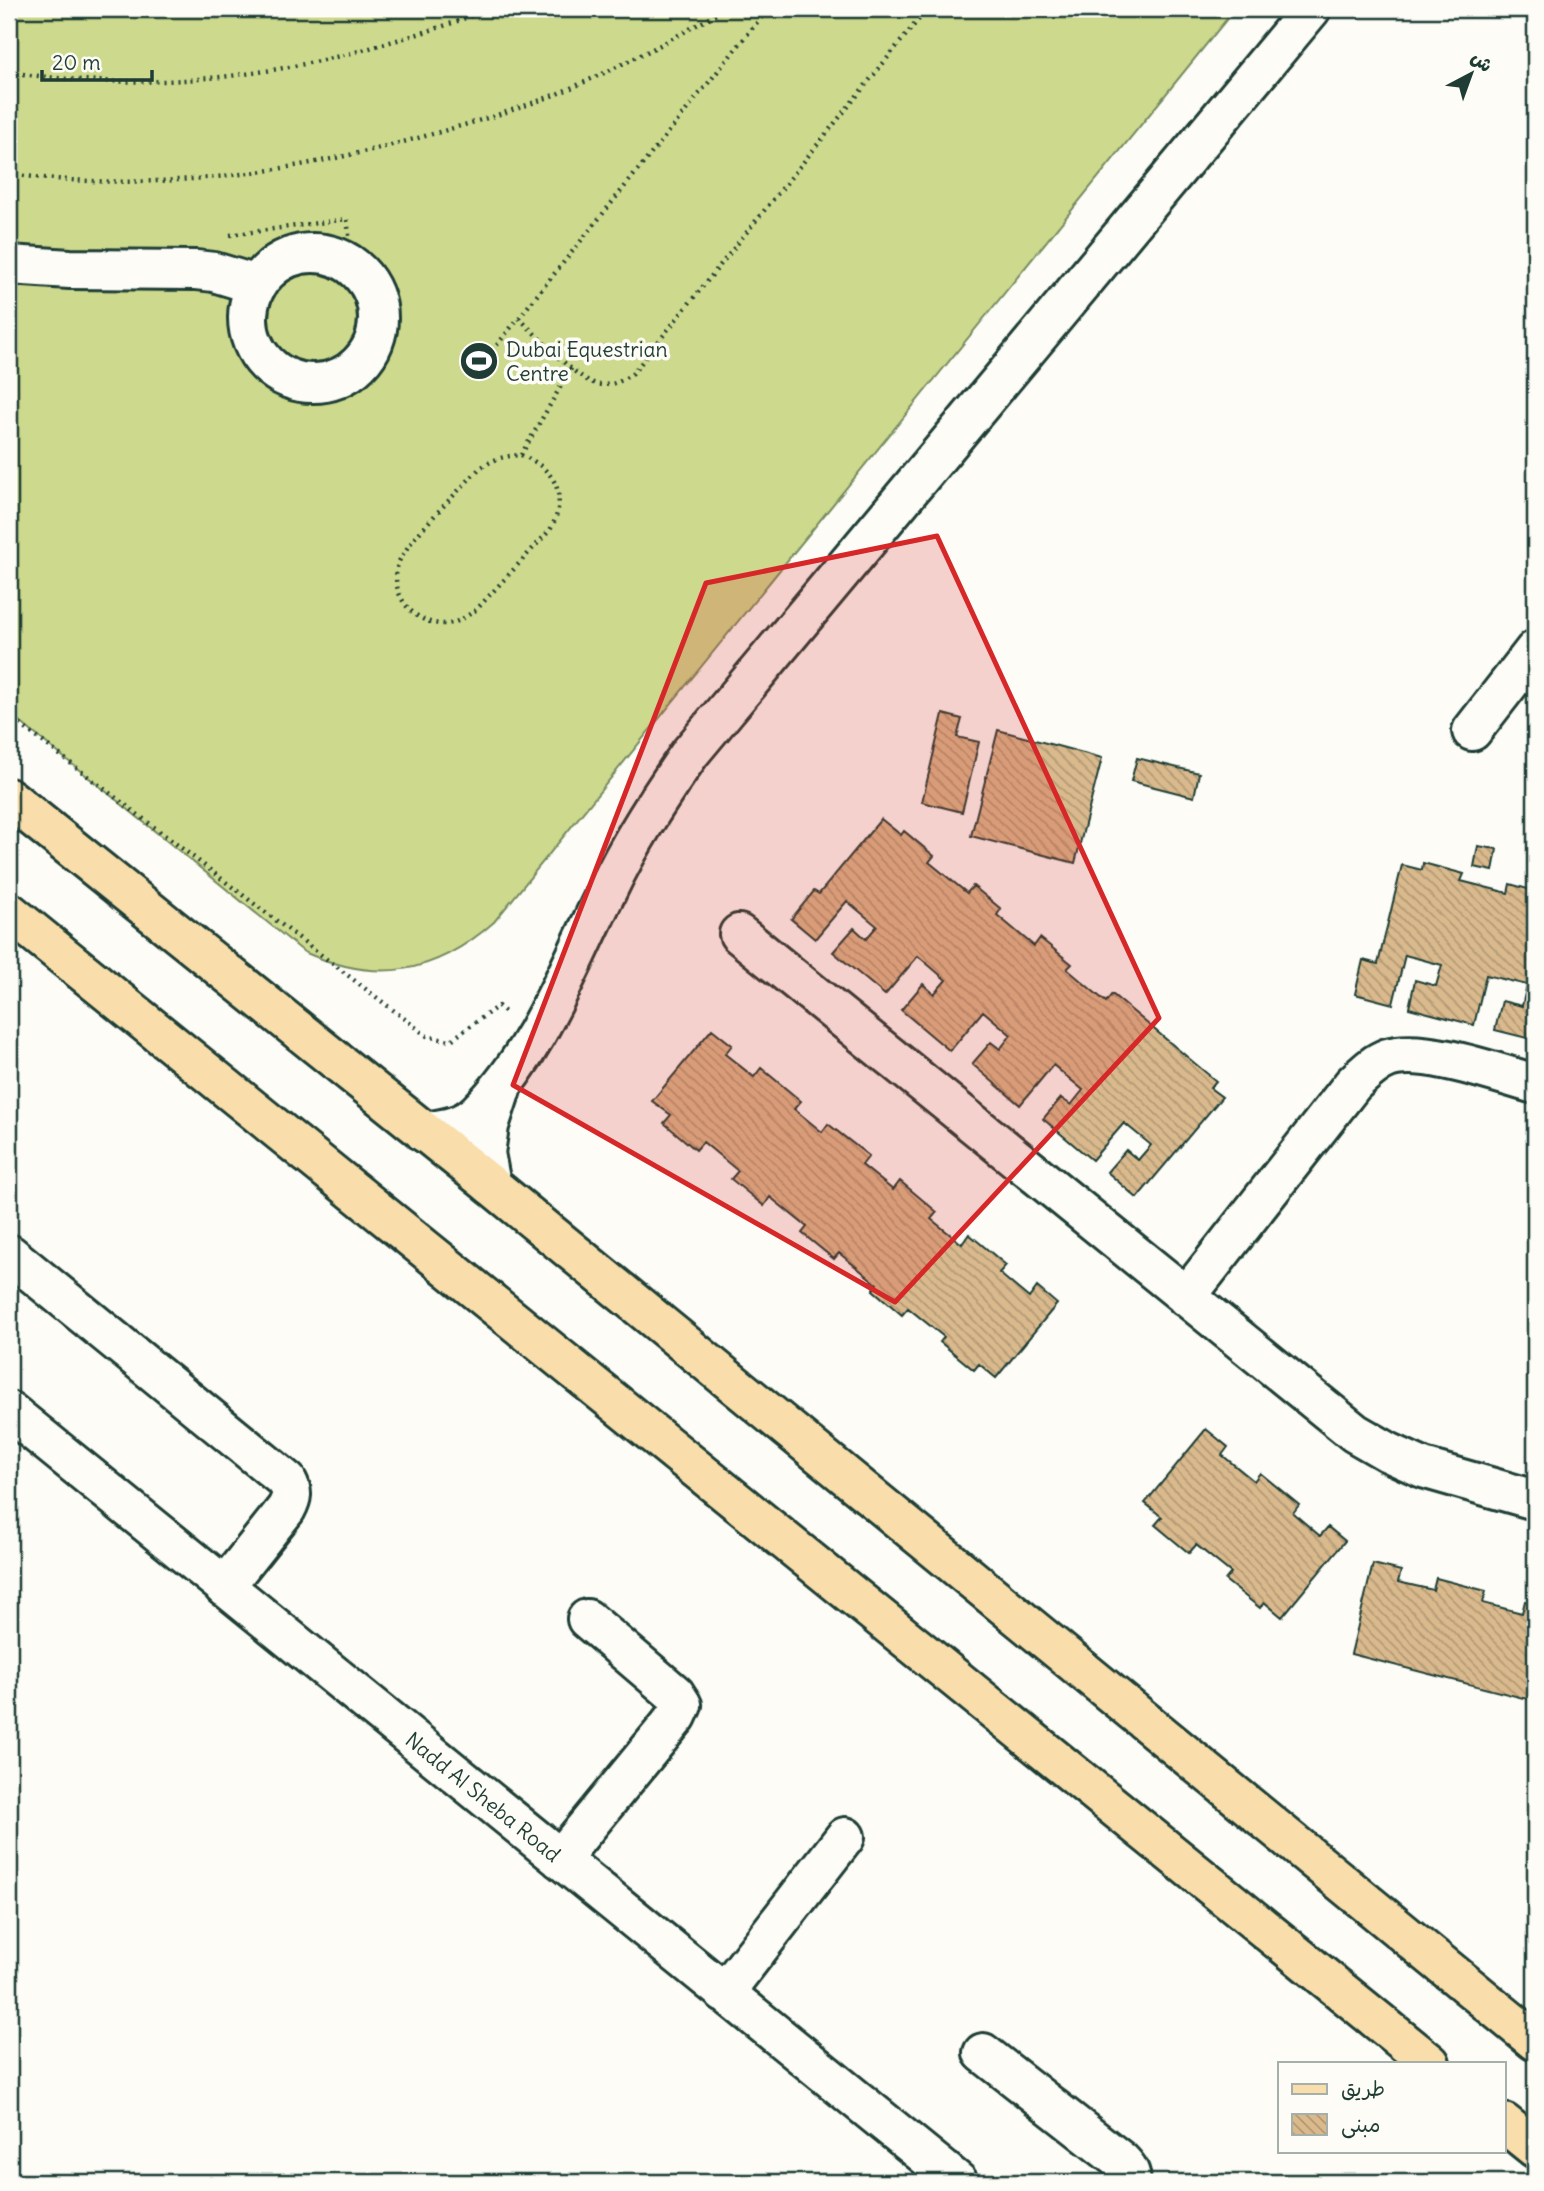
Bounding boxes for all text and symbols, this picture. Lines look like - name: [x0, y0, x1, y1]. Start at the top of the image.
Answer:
- scale bar: [42, 38, 152, 82]
- north arrow: [1436, 38, 1506, 108]
- text: ش: [1466, 45, 1498, 77]
- text: 20 m: [52, 49, 101, 76]
- place label: Dubai Equestrian Centre: [506, 336, 668, 387]
- sports icon: Dubai Equestrian Centre: [458, 340, 500, 382]
- street label: Nadd Al Sheba Road: [400, 1726, 566, 1868]
- legend: [1278, 2062, 1506, 2152]
- text: طريق: [1341, 2075, 1385, 2102]
- text: مبنى: [1341, 2111, 1380, 2139]

